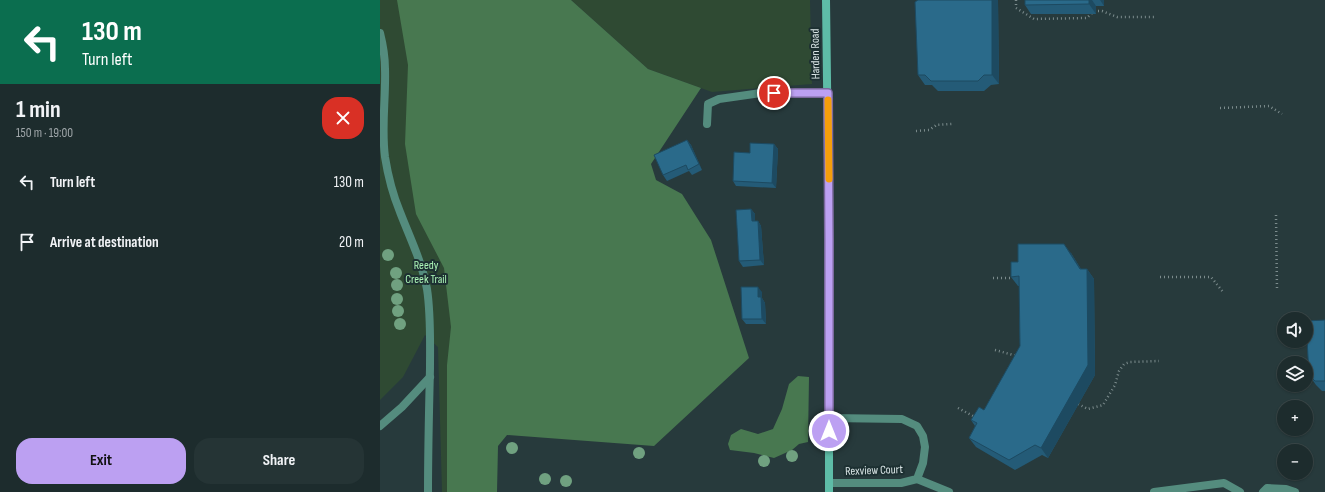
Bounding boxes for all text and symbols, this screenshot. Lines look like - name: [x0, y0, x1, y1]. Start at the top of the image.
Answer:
- text: 130 m: [82, 15, 142, 48]
- icon: left: [16, 16, 68, 68]
- street label: Harden Road: [808, 28, 823, 80]
- text: Turn left: [82, 49, 133, 70]
- pin: [757, 76, 791, 110]
- icon: arrive: [763, 82, 785, 104]
- text: 1 min: [16, 95, 61, 124]
- button: close: [322, 97, 364, 139]
- text: 150 m · 19:00: [16, 125, 73, 141]
- icon: left: [16, 171, 38, 193]
- text: Turn left: [50, 173, 95, 192]
- text: 130 m: [334, 173, 364, 192]
- icon: arrive: [16, 231, 38, 253]
- text: Arrive at destination: [50, 233, 159, 252]
- text: 20 m: [339, 233, 364, 252]
- park label: Reedy Creek Trail: [405, 258, 447, 287]
- map controls: [1277, 312, 1313, 480]
- button: sound: [1277, 312, 1313, 348]
- button: layers: [1277, 356, 1313, 392]
- button: +: [1277, 400, 1313, 436]
- position arrow: [808, 410, 850, 452]
- button: Exit: [16, 438, 186, 484]
- button: Share: [194, 438, 364, 484]
- button: −: [1277, 444, 1313, 480]
- street label: Rexview Court: [845, 462, 904, 479]

